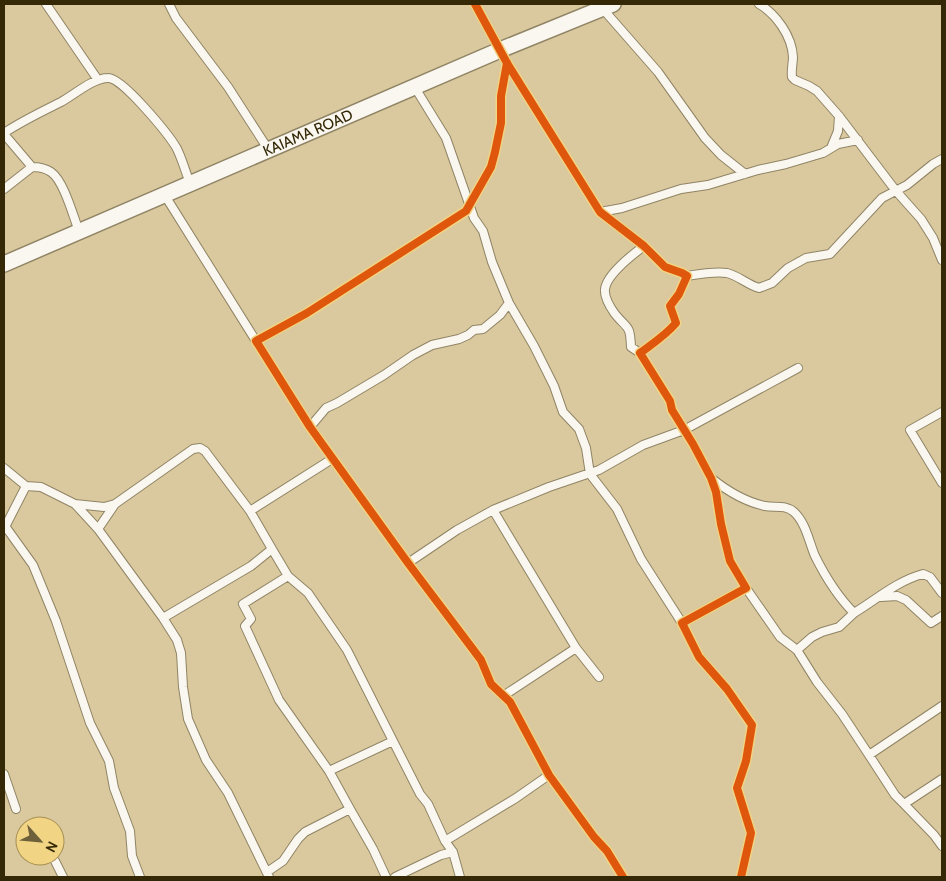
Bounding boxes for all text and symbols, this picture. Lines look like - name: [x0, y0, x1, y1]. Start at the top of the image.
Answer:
- street label: KAIAMA ROAD: [260, 106, 356, 160]
- north arrow: [15, 816, 65, 866]
- text: N: [41, 838, 62, 855]

